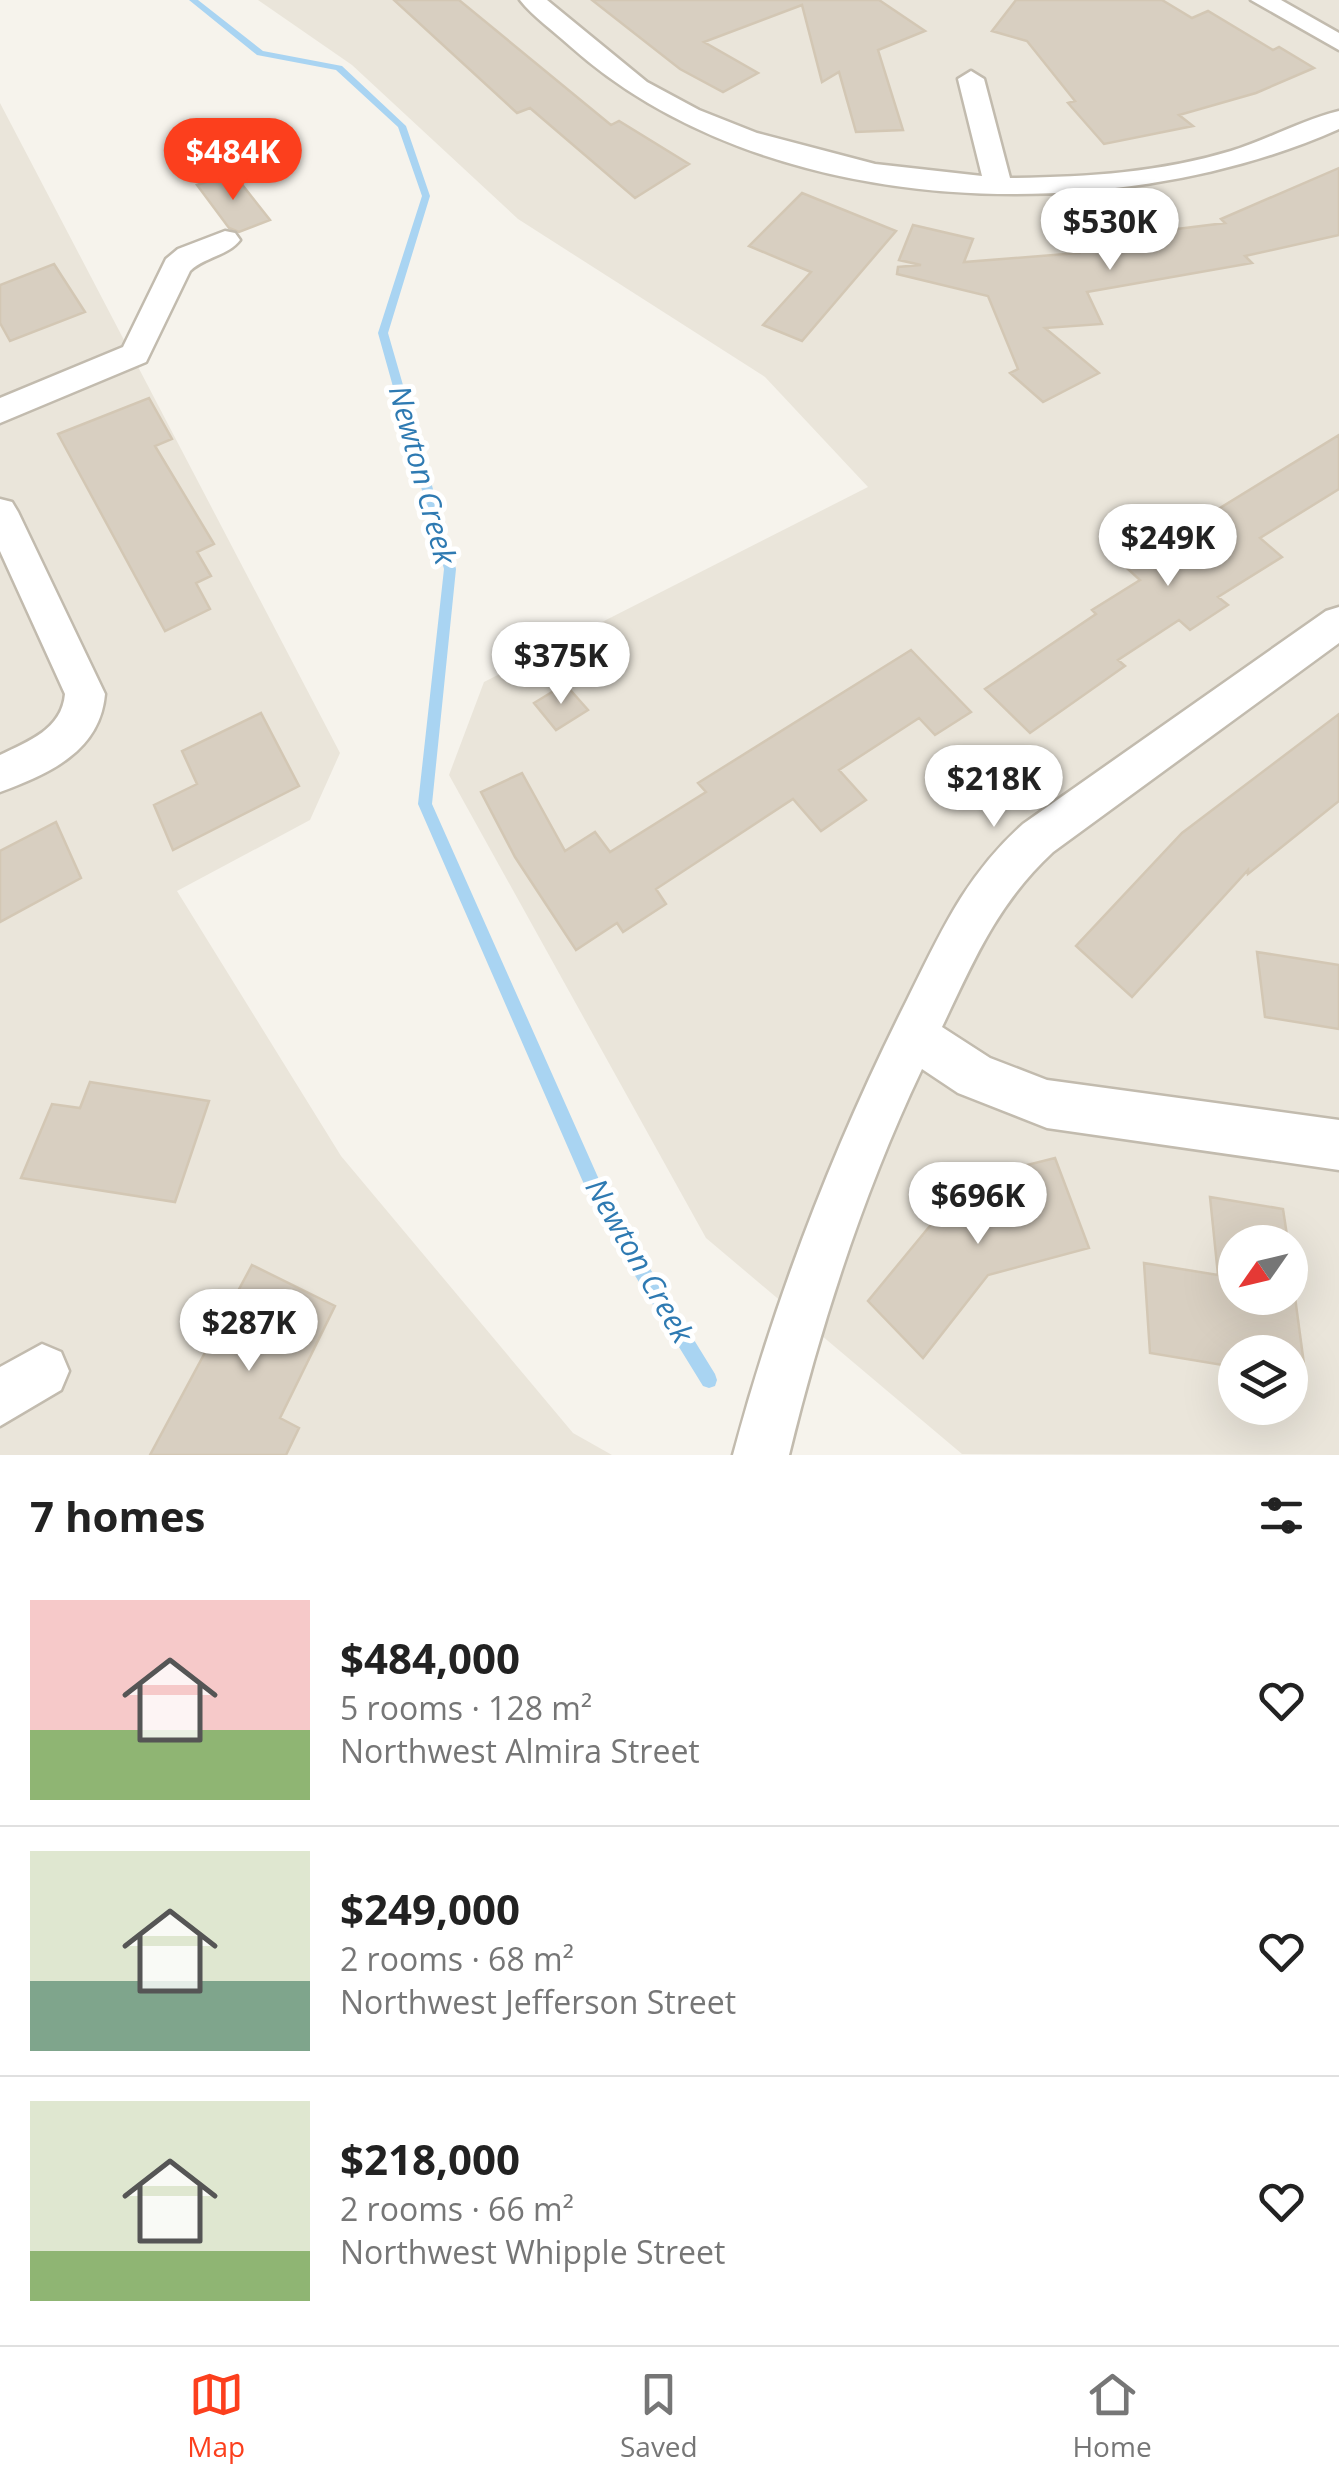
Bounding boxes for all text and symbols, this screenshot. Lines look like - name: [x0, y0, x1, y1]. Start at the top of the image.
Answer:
- pin: $484K: [163, 118, 303, 203]
- text: $484K: [186, 129, 280, 172]
- pin: $530K: [1040, 188, 1180, 273]
- text: $530K: [1063, 199, 1157, 242]
- water label: Newton Creek: [380, 381, 467, 570]
- pin: $249K: [1098, 504, 1238, 589]
- text: $249K: [1121, 515, 1215, 558]
- pin: $375K: [491, 622, 631, 707]
- text: $375K: [514, 633, 608, 676]
- pin: $218K: [924, 745, 1064, 830]
- text: $218K: [947, 756, 1041, 799]
- pin: $696K: [908, 1162, 1048, 1247]
- water label: Newton Creek: [577, 1171, 705, 1351]
- text: $696K: [931, 1173, 1025, 1216]
- north arrow: [1218, 1225, 1308, 1315]
- map controls: [1218, 1225, 1308, 1425]
- pin: $287K: [179, 1289, 319, 1374]
- text: $287K: [202, 1300, 296, 1343]
- button: layers: [1218, 1335, 1308, 1425]
- text: 7 homes: [30, 1487, 205, 1544]
- icon: filters: [1254, 1488, 1309, 1543]
- text: $484,000: [340, 1629, 520, 1686]
- icon: home: [110, 1640, 230, 1760]
- icon: heart: [1254, 1673, 1309, 1728]
- text: 5 rooms · 128 m²: [340, 1686, 592, 1729]
- text: Northwest Almira Street: [340, 1729, 700, 1772]
- text: $249,000: [340, 1880, 520, 1937]
- icon: home: [110, 1891, 230, 2011]
- icon: heart: [1254, 1924, 1309, 1979]
- text: 2 rooms · 68 m²: [340, 1937, 574, 1980]
- text: Northwest Jefferson Street: [340, 1980, 736, 2023]
- text: $218,000: [340, 2130, 520, 2187]
- icon: home: [110, 2141, 230, 2261]
- icon: heart: [1254, 2174, 1309, 2229]
- text: 2 rooms · 66 m²: [340, 2187, 574, 2230]
- text: Northwest Whipple Street: [340, 2230, 725, 2273]
- tab: Map: [187, 2367, 245, 2465]
- tab: Saved: [620, 2367, 698, 2465]
- tab: Home: [1072, 2367, 1152, 2465]

